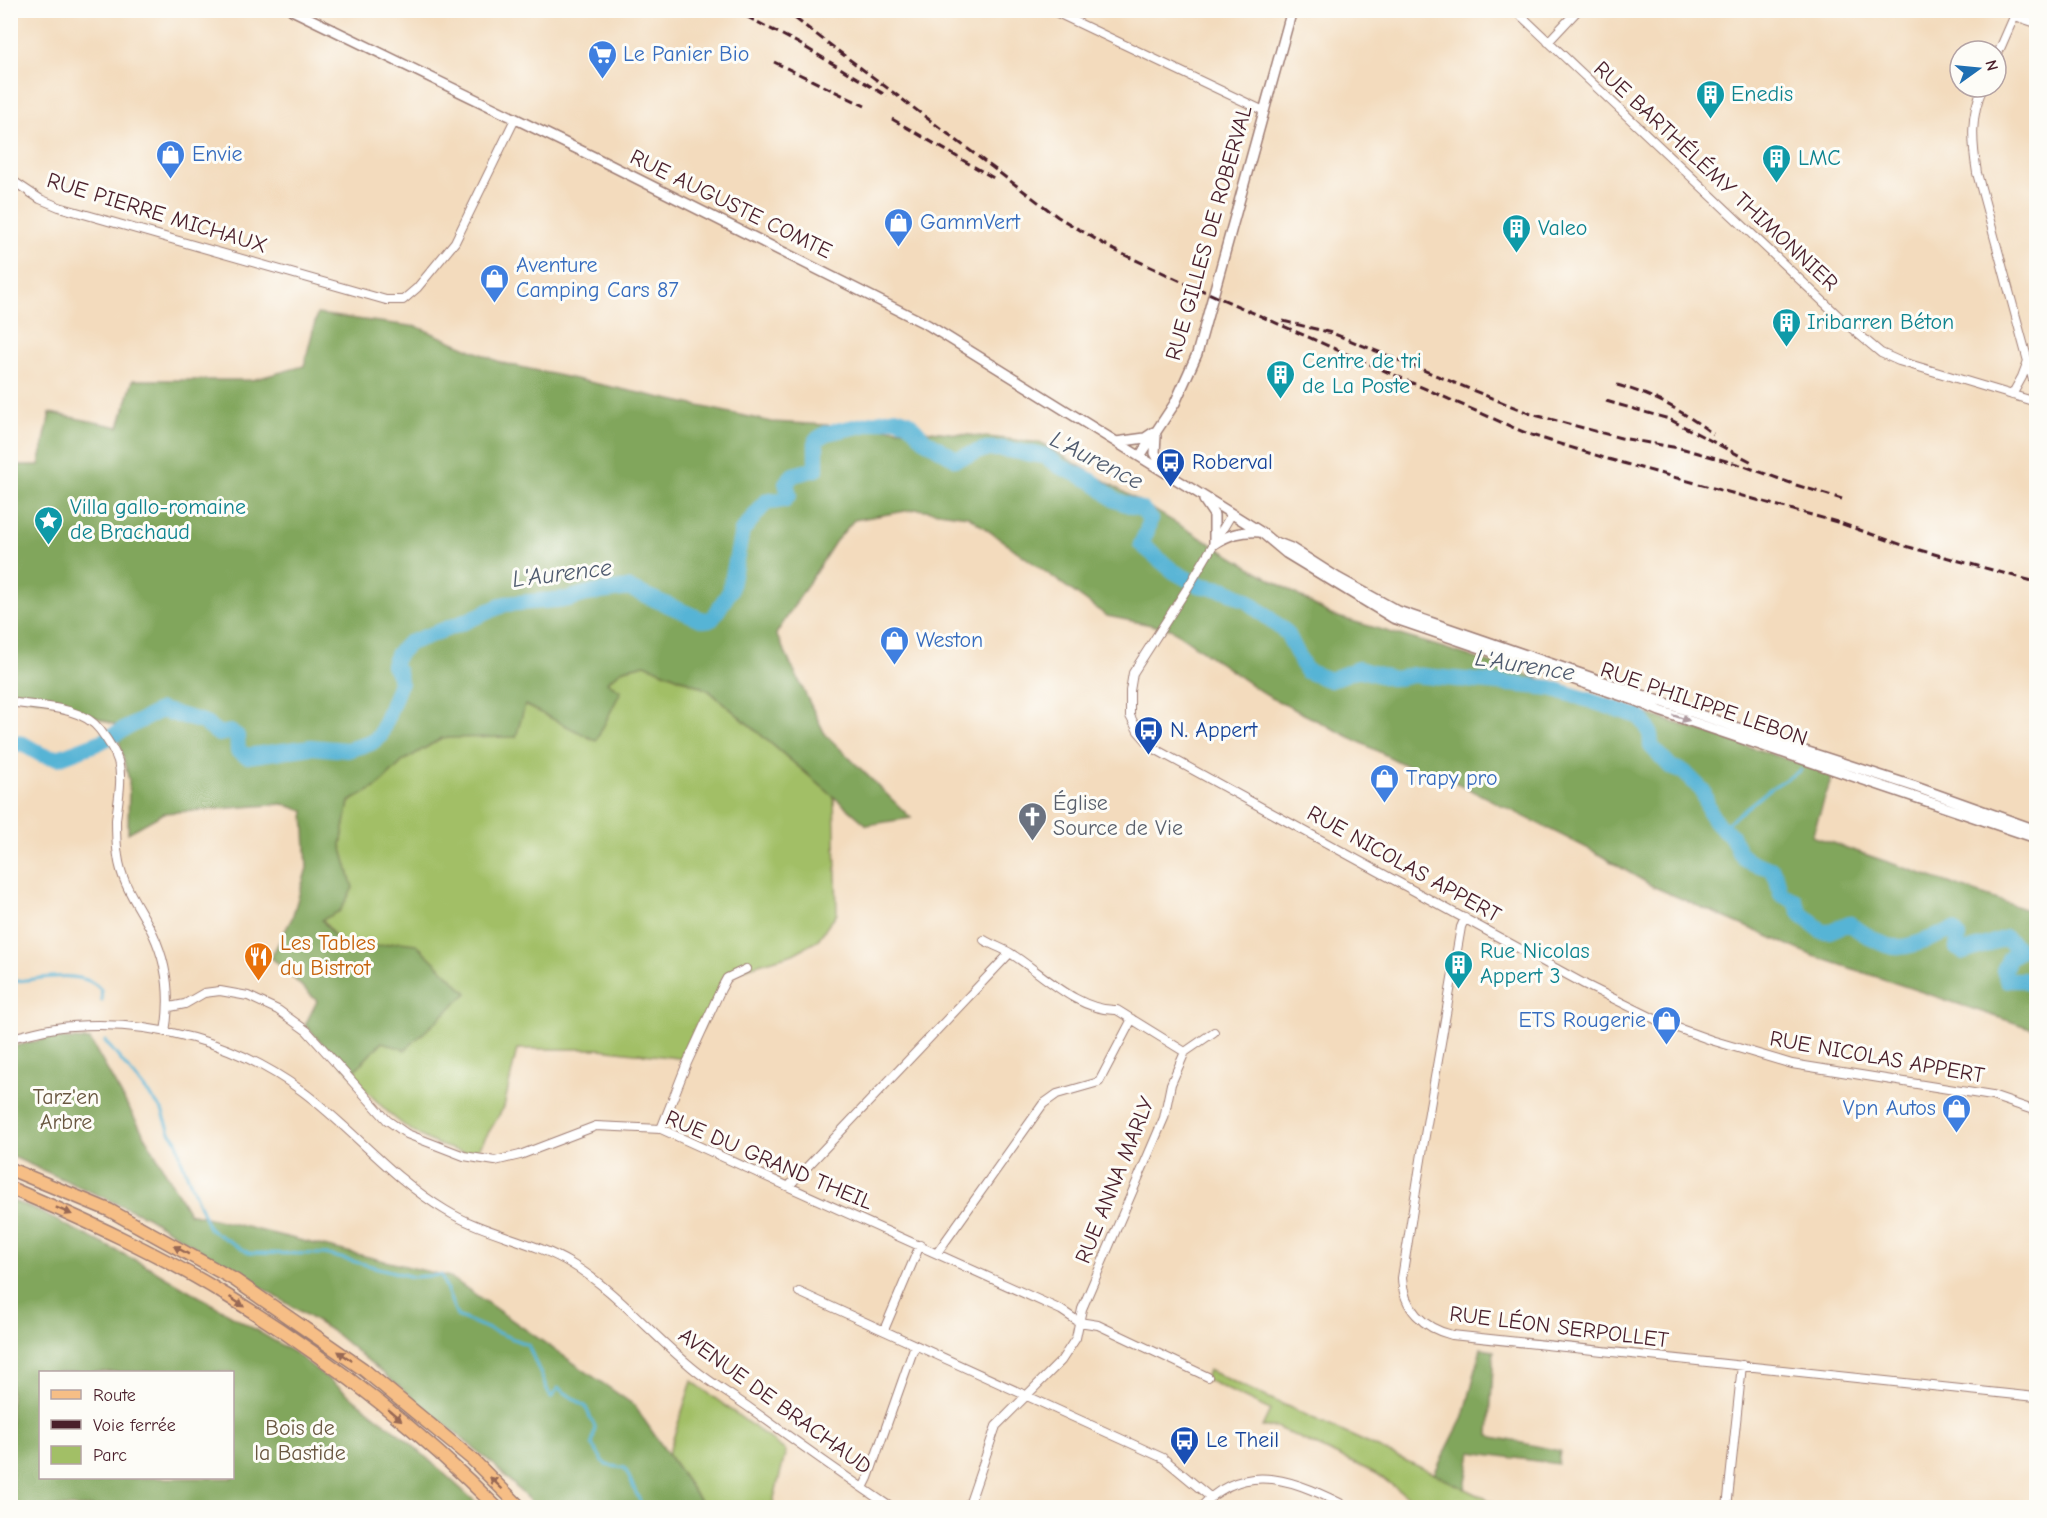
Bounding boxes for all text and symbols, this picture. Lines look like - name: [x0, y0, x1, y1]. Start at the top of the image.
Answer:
- supermarket icon: Le Panier Bio: [586, 38, 618, 80]
- north arrow: [1948, 39, 2008, 99]
- place label: Le Panier Bio: [623, 41, 749, 67]
- street label: RUE BARTHÉLÉMY THIMONNIER: [1588, 56, 1844, 296]
- text: N: [1981, 58, 2002, 73]
- building icon: Enedis: [1694, 78, 1726, 120]
- place label: Enedis: [1731, 81, 1793, 107]
- street label: RUE GILLES DE ROBERVAL: [1160, 103, 1258, 363]
- shop icon: Envie: [155, 138, 187, 180]
- place label: Envie: [192, 141, 243, 167]
- building icon: LMC: [1761, 142, 1793, 184]
- street label: RUE AUGUSTE COMTE: [626, 144, 836, 264]
- place label: LMC: [1798, 145, 1841, 171]
- street label: RUE PIERRE MICHAUX: [44, 167, 270, 259]
- shop icon: GammVert: [883, 206, 915, 248]
- place label: GammVert: [920, 209, 1021, 235]
- building icon: Valeo: [1501, 212, 1533, 254]
- place label: Valeo: [1538, 215, 1587, 241]
- place label: Aventure Camping Cars 87: [516, 252, 679, 303]
- shop icon: Aventure Camping Cars 87: [479, 262, 511, 304]
- building icon: Iribarren Béton: [1770, 306, 1802, 348]
- place label: Iribarren Béton: [1807, 309, 1954, 335]
- place label: Centre de tri de La Poste: [1302, 348, 1422, 399]
- building icon: Centre de tri de La Poste: [1265, 358, 1297, 400]
- water label: L'Aurence: [1046, 425, 1148, 495]
- bus stop icon: Roberval: [1155, 446, 1187, 488]
- place label: Roberval: [1192, 449, 1273, 475]
- place label: Villa gallo-romaine de Brachaud: [70, 494, 246, 545]
- place icon: Villa gallo-romaine de Brachaud: [33, 504, 65, 546]
- water label: L'Aurence: [510, 553, 614, 593]
- shop icon: Weston: [879, 624, 911, 666]
- place label: Weston: [916, 627, 983, 653]
- water label: L'Aurence: [1473, 643, 1577, 687]
- street label: RUE PHILIPPE LEBON: [1597, 656, 1811, 752]
- bus stop icon: N. Appert: [1133, 714, 1165, 756]
- one-way arrow: [1672, 714, 1690, 723]
- place label: N. Appert: [1170, 717, 1258, 743]
- shop icon: Trapy pro: [1369, 762, 1401, 804]
- place label: Trapy pro: [1406, 765, 1498, 791]
- place label: Église Source de Vie: [1053, 790, 1183, 841]
- church icon: Église Source de Vie: [1016, 800, 1048, 842]
- street label: RUE NICOLAS APPERT: [1303, 800, 1506, 928]
- place label: Les Tables du Bistrot: [280, 930, 376, 981]
- place label: Rue Nicolas Appert 3: [1480, 938, 1590, 989]
- restaurant icon: Les Tables du Bistrot: [243, 940, 275, 982]
- building icon: Rue Nicolas Appert 3: [1443, 948, 1475, 990]
- shop icon: ETS Rougerie: [1651, 1004, 1683, 1046]
- place label: ETS Rougerie: [1519, 1007, 1646, 1033]
- street label: RUE NICOLAS APPERT: [1768, 1025, 1987, 1089]
- park label: Tarz'en Arbre: [33, 1084, 99, 1135]
- shop icon: Vpn Autos: [1941, 1092, 1973, 1134]
- street label: RUE ANNA MARLY: [1070, 1093, 1160, 1267]
- place label: Vpn Autos: [1843, 1095, 1936, 1121]
- street label: RUE DU GRAND THEIL: [661, 1104, 877, 1216]
- one-way arrow: [55, 1207, 73, 1216]
- one-way arrow: [173, 1245, 189, 1256]
- one-way arrow: [228, 1296, 244, 1308]
- street label: RUE LÉON SERPOLLET: [1448, 1301, 1671, 1353]
- street label: AVENUE DE BRACHAUD: [673, 1322, 877, 1480]
- one-way arrow: [337, 1350, 353, 1362]
- legend: [39, 1371, 234, 1479]
- text: Route: [93, 1385, 136, 1406]
- one-way arrow: [387, 1409, 403, 1422]
- text: Voie ferrée: [93, 1415, 176, 1436]
- park label: Bois de la Bastide: [254, 1415, 346, 1466]
- bus stop icon: Le Theil: [1169, 1424, 1201, 1466]
- place label: Le Theil: [1206, 1427, 1279, 1453]
- text: Parc: [93, 1445, 127, 1466]
- one-way arrow: [490, 1477, 504, 1491]

